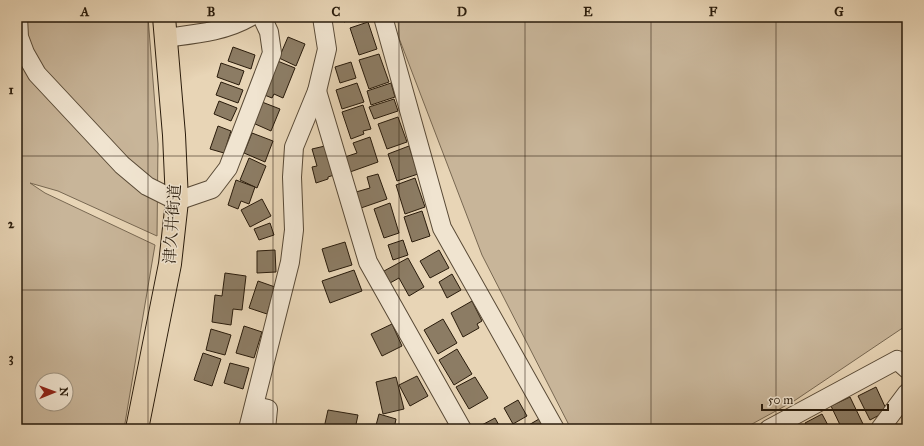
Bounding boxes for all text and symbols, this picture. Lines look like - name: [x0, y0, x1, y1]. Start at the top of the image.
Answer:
- text: A: [80, 4, 90, 20]
- text: B: [207, 4, 216, 20]
- text: C: [332, 4, 341, 20]
- text: D: [457, 4, 467, 20]
- text: E: [583, 4, 593, 20]
- text: F: [709, 4, 718, 20]
- text: G: [834, 4, 844, 20]
- text: 1: [8, 82, 14, 98]
- street label: 津久井街道: [160, 183, 184, 265]
- text: 2: [8, 216, 15, 232]
- text: 3: [8, 350, 14, 366]
- north arrow: [34, 372, 74, 412]
- scale bar: [762, 386, 888, 412]
- text: N: [57, 387, 70, 397]
- text: 50 m: [768, 393, 793, 407]

